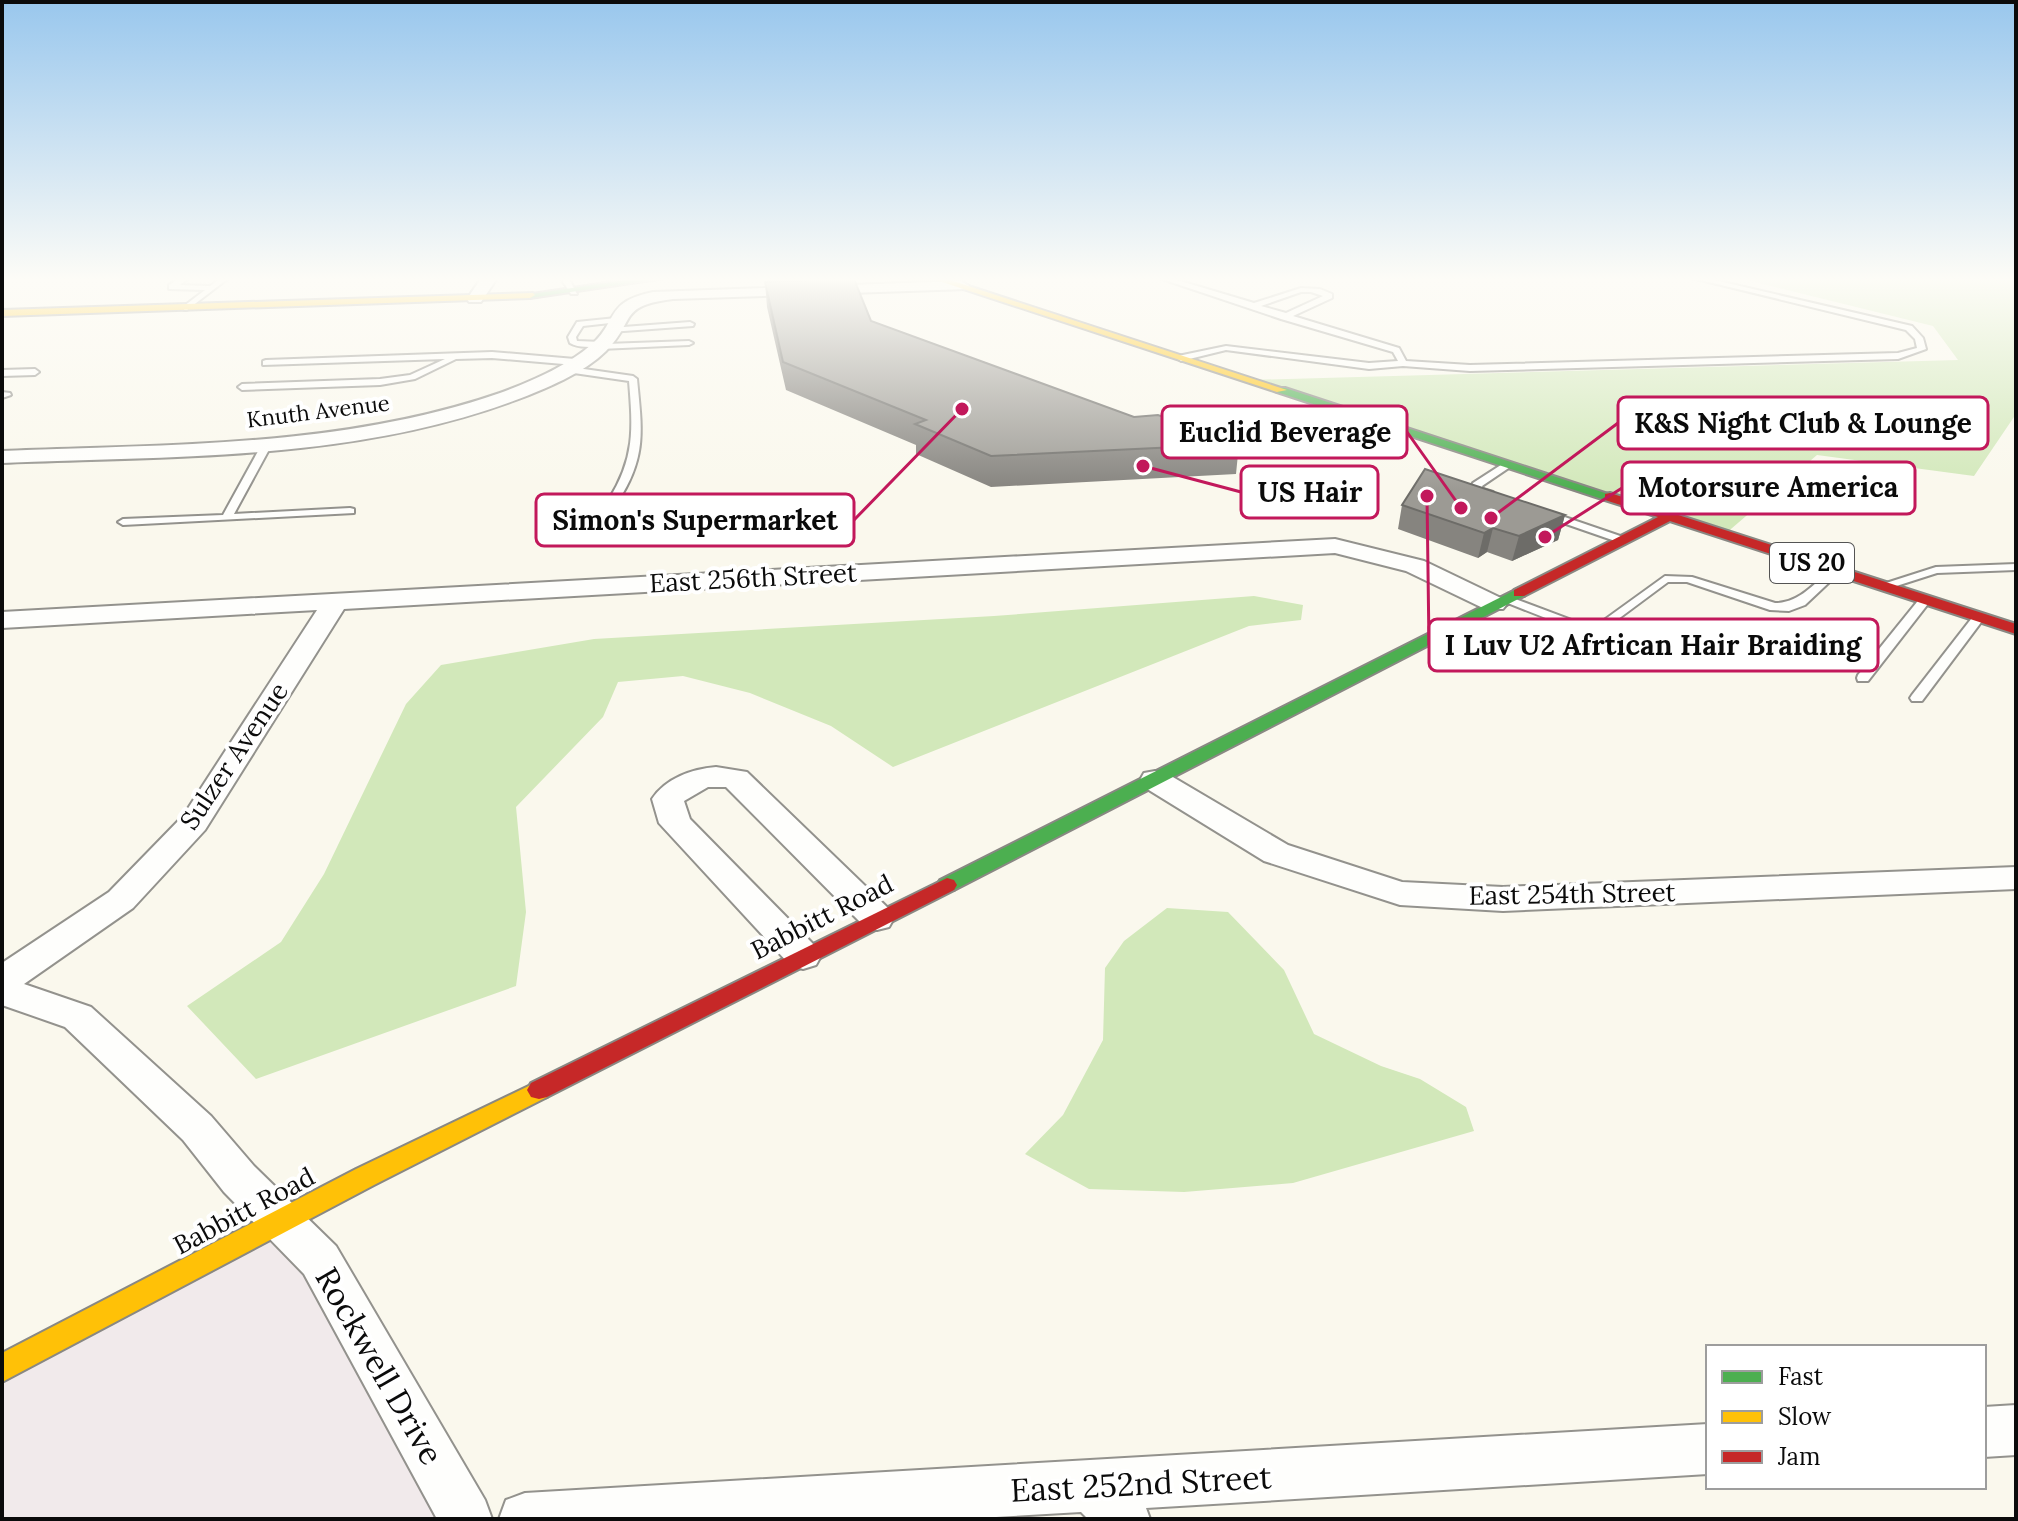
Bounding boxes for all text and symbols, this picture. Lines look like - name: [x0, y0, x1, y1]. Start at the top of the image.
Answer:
- street label: Knuth Avenue: [245, 388, 391, 434]
- callout: K&S Night Club & Lounge: [1618, 397, 1988, 449]
- text: K&S Night Club & Lounge: [1634, 405, 1972, 441]
- callout: Euclid Beverage: [1162, 406, 1407, 458]
- text: Euclid Beverage: [1179, 414, 1391, 450]
- callout: Motorsure America: [1622, 462, 1915, 514]
- callout: US Hair: [1241, 466, 1378, 518]
- text: Motorsure America: [1638, 469, 1899, 505]
- text: US Hair: [1258, 474, 1363, 510]
- callout: Simon's Supermarket: [536, 494, 854, 546]
- text: Simon's Supermarket: [552, 502, 838, 538]
- road number: US 20: [1770, 543, 1854, 583]
- street label: East 256th Street: [648, 556, 858, 599]
- callout: I Luv U2 Afrtican Hair Braiding: [1429, 619, 1878, 671]
- text: I Luv U2 Afrtican Hair Braiding: [1445, 627, 1863, 663]
- street label: Sulzer Avenue: [172, 676, 295, 836]
- street label: Babbitt Road: [745, 867, 898, 966]
- street label: East 254th Street: [1468, 875, 1676, 912]
- street label: Babbitt Road: [168, 1160, 320, 1262]
- street label: Rockwell Drive: [306, 1260, 452, 1472]
- legend: [1706, 1345, 1986, 1489]
- text: Fast: [1778, 1361, 1824, 1392]
- text: Slow: [1778, 1401, 1832, 1432]
- text: Jam: [1777, 1441, 1820, 1472]
- street label: East 252nd Street: [1009, 1456, 1273, 1511]

